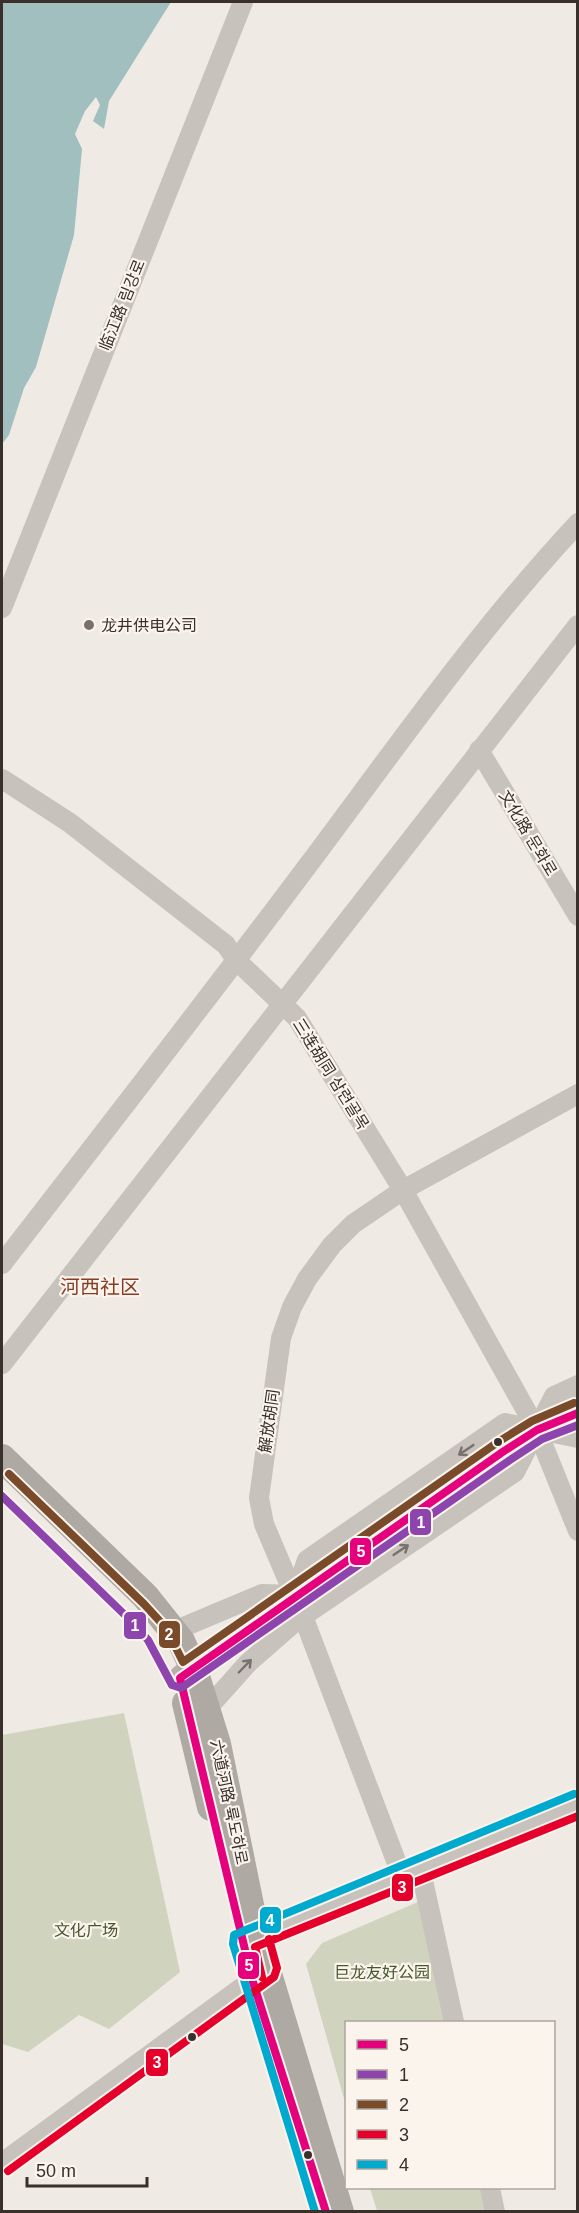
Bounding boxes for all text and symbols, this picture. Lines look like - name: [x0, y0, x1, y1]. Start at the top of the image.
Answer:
- street label: 临江路 림강로: [96, 257, 148, 353]
- place label: 龙井供电公司: [101, 617, 197, 634]
- marker: 龙井供电公司: [82, 618, 96, 632]
- street label: 文化路 문화로: [496, 787, 560, 879]
- street label: 三连胡同 삼련골목: [290, 1016, 372, 1133]
- district label: 河西社区: [60, 1276, 140, 1298]
- street label: 解放胡同: [256, 1388, 282, 1454]
- unlabelled marker: [492, 1436, 504, 1448]
- one-way arrow: [458, 1444, 475, 1456]
- line badge: 1: [409, 1508, 432, 1536]
- text: 1: [417, 1514, 426, 1531]
- line badge: 5: [349, 1537, 372, 1566]
- text: 5: [357, 1543, 366, 1560]
- one-way arrow: [393, 1544, 409, 1556]
- line badge: 1: [123, 1611, 147, 1640]
- text: 1: [131, 1617, 140, 1634]
- line badge: 2: [158, 1620, 181, 1649]
- text: 2: [165, 1626, 174, 1643]
- one-way arrow: [238, 1659, 252, 1674]
- street label: 六道河路 륙도하로: [207, 1738, 251, 1866]
- line badge: 3: [391, 1873, 414, 1902]
- text: 3: [398, 1879, 407, 1896]
- line badge: 4: [259, 1906, 282, 1934]
- text: 4: [266, 1912, 275, 1929]
- park label: 文化广场: [54, 1922, 118, 1939]
- line badge: 5: [237, 1951, 260, 1980]
- text: 5: [245, 1957, 254, 1974]
- park label: 巨龙友好公园: [334, 1964, 430, 1981]
- legend: [345, 2021, 555, 2189]
- unlabelled marker: [186, 2031, 198, 2043]
- text: 5: [399, 2035, 409, 2055]
- line badge: 3: [145, 2048, 169, 2077]
- text: 3: [153, 2054, 162, 2071]
- text: 1: [399, 2065, 409, 2085]
- text: 2: [399, 2095, 409, 2115]
- text: 3: [399, 2125, 409, 2145]
- unlabelled marker: [302, 2149, 314, 2161]
- scale bar: [27, 2150, 147, 2188]
- text: 4: [399, 2155, 409, 2175]
- text: 50 m: [36, 2161, 76, 2181]

